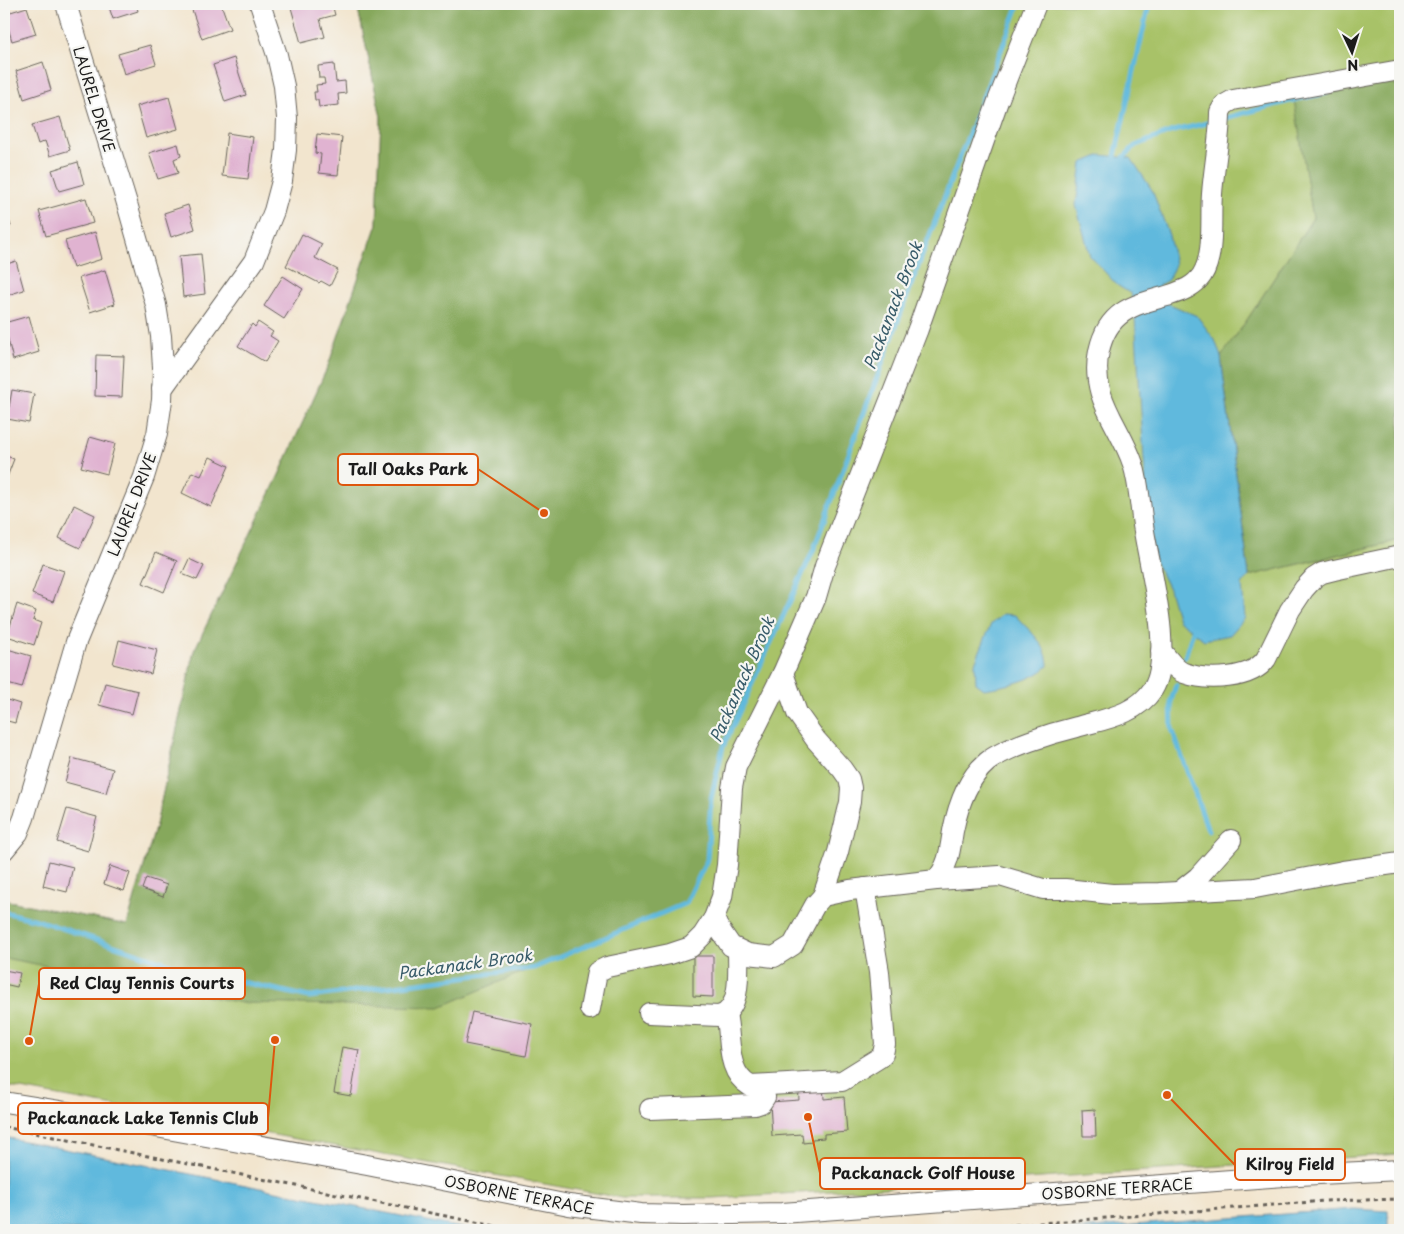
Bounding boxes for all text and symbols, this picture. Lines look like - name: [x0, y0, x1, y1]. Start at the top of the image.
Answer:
- north arrow: [1326, 28, 1376, 78]
- street label: LAUREL DRIVE: [68, 43, 122, 155]
- text: N: [1347, 55, 1359, 76]
- water label: Packanack Brook: [857, 237, 928, 372]
- street label: LAUREL DRIVE: [101, 449, 161, 559]
- callout: Tall Oaks Park: [338, 454, 478, 485]
- text: Tall Oaks Park: [348, 456, 468, 480]
- water label: Packanack Brook: [703, 612, 780, 746]
- water label: Packanack Brook: [396, 942, 534, 984]
- callout: Red Clay Tennis Courts: [39, 968, 245, 999]
- text: Red Clay Tennis Courts: [50, 970, 234, 994]
- callout: Packanack Lake Tennis Club: [18, 1103, 268, 1134]
- text: Packanack Lake Tennis Club: [27, 1105, 259, 1129]
- callout: Kilroy Field: [1235, 1149, 1345, 1180]
- text: Kilroy Field: [1245, 1151, 1335, 1175]
- callout: Packanack Golf House: [820, 1158, 1025, 1189]
- text: Packanack Golf House: [831, 1160, 1015, 1184]
- street label: OSBORNE TERRACE: [442, 1168, 596, 1220]
- street label: OSBORNE TERRACE: [1040, 1171, 1194, 1205]

